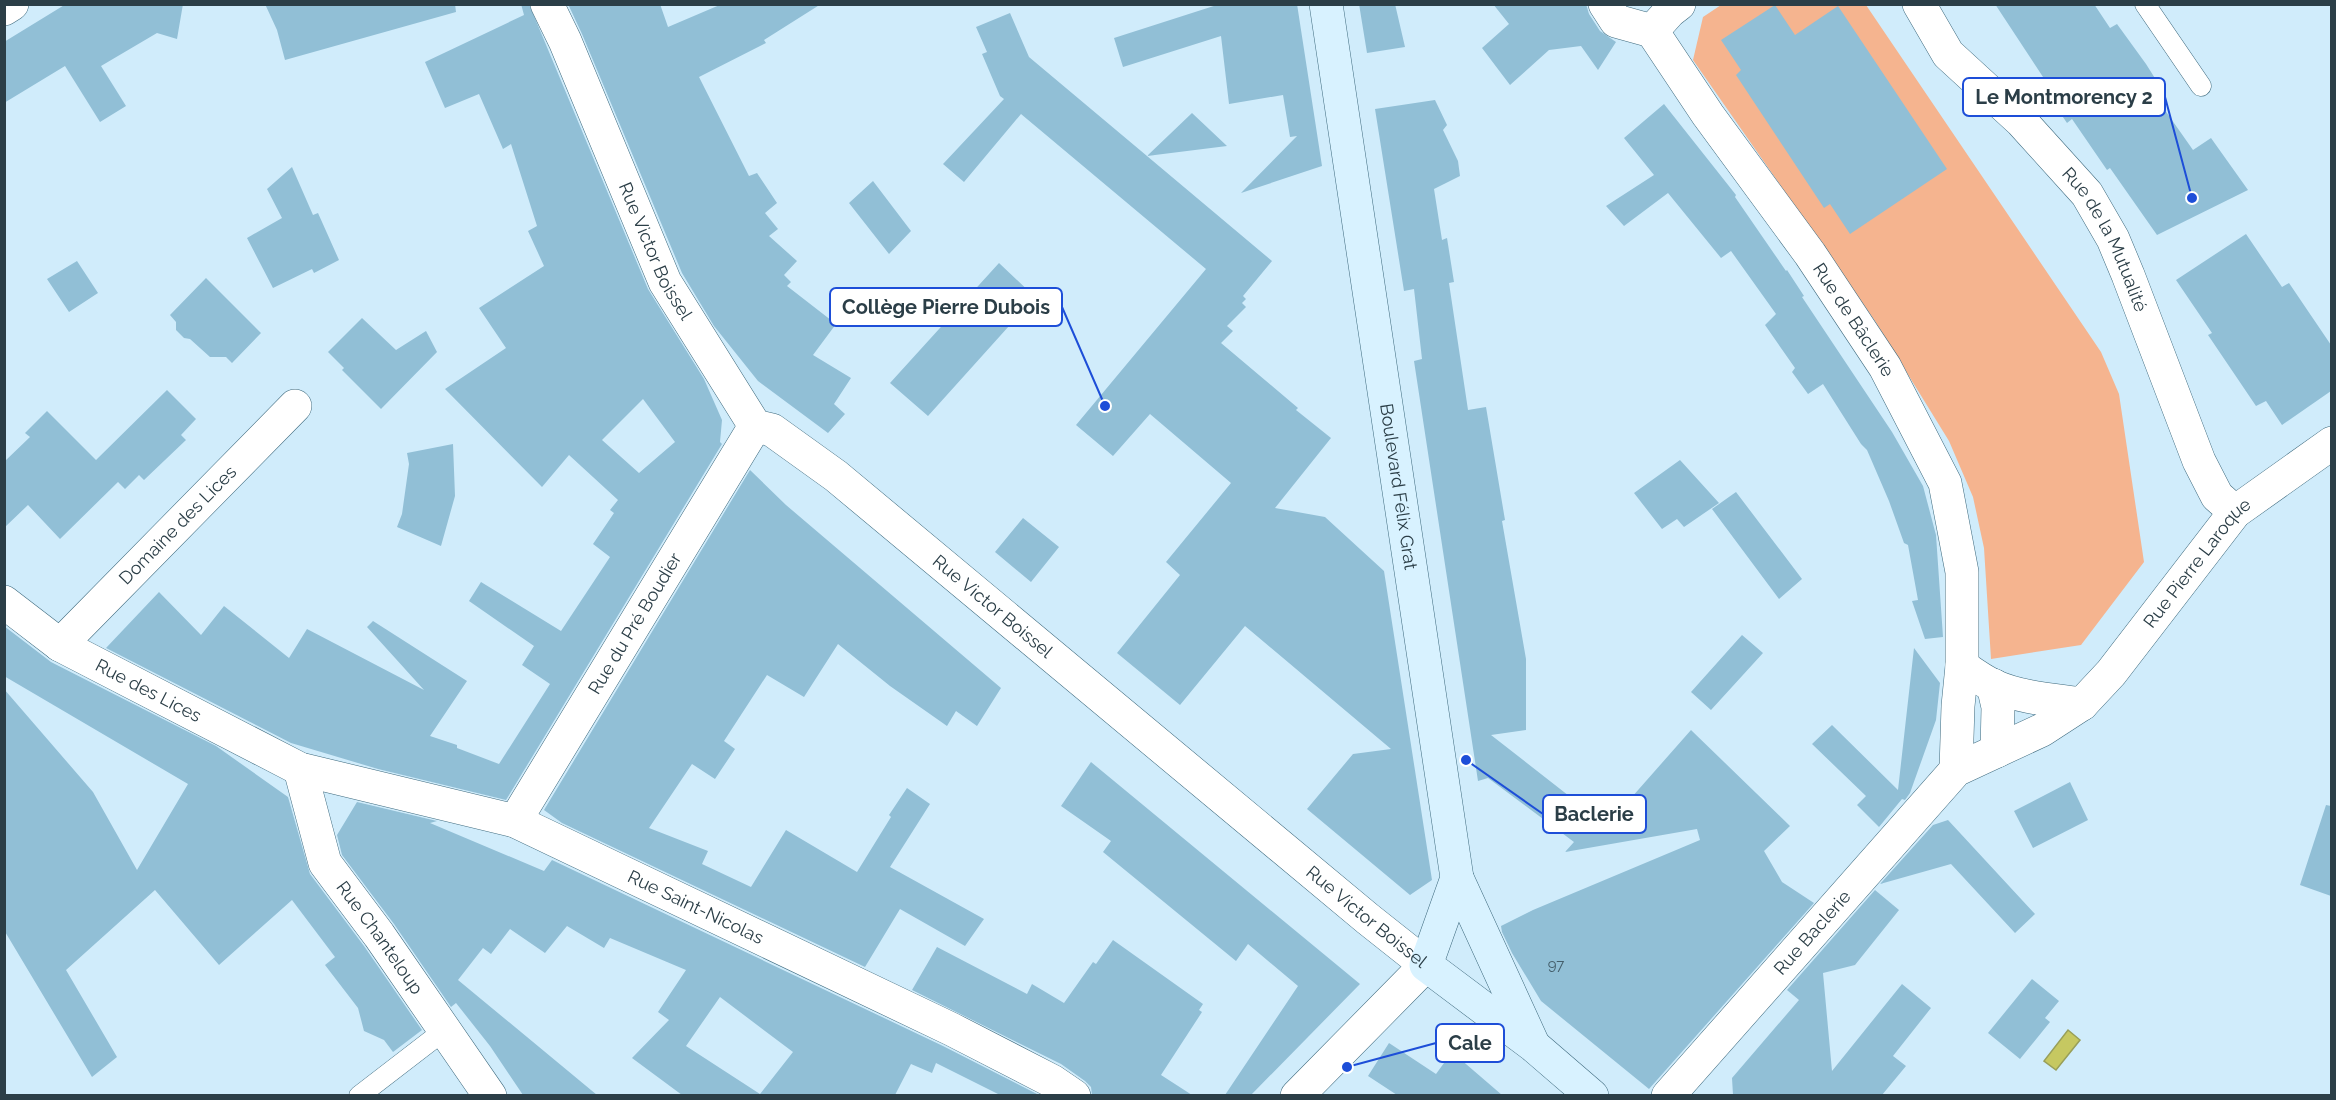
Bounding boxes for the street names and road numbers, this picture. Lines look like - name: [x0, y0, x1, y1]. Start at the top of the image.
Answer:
- street label: Rue de la Mutualité: [2058, 163, 2152, 315]
- street label: Rue Victor Boissel: [615, 179, 697, 324]
- street label: Rue de Bâclerie: [1809, 259, 1899, 380]
- street label: Boulevard Félix Grat: [1376, 402, 1422, 571]
- street label: Domaine des Lices: [115, 461, 241, 589]
- street label: Rue Pierre Laroque: [2139, 493, 2255, 632]
- street label: Rue du Pré Boudier: [584, 548, 686, 698]
- street label: Rue Victor Boissel: [929, 550, 1057, 662]
- street label: Rue des Lices: [92, 654, 205, 726]
- street label: Rue Victor Boissel: [1302, 861, 1432, 972]
- street label: Rue Saint-Nicolas: [624, 865, 767, 948]
- street label: Rue Chanteloup: [332, 877, 428, 998]
- street label: Rue Baclerie: [1769, 885, 1855, 979]

